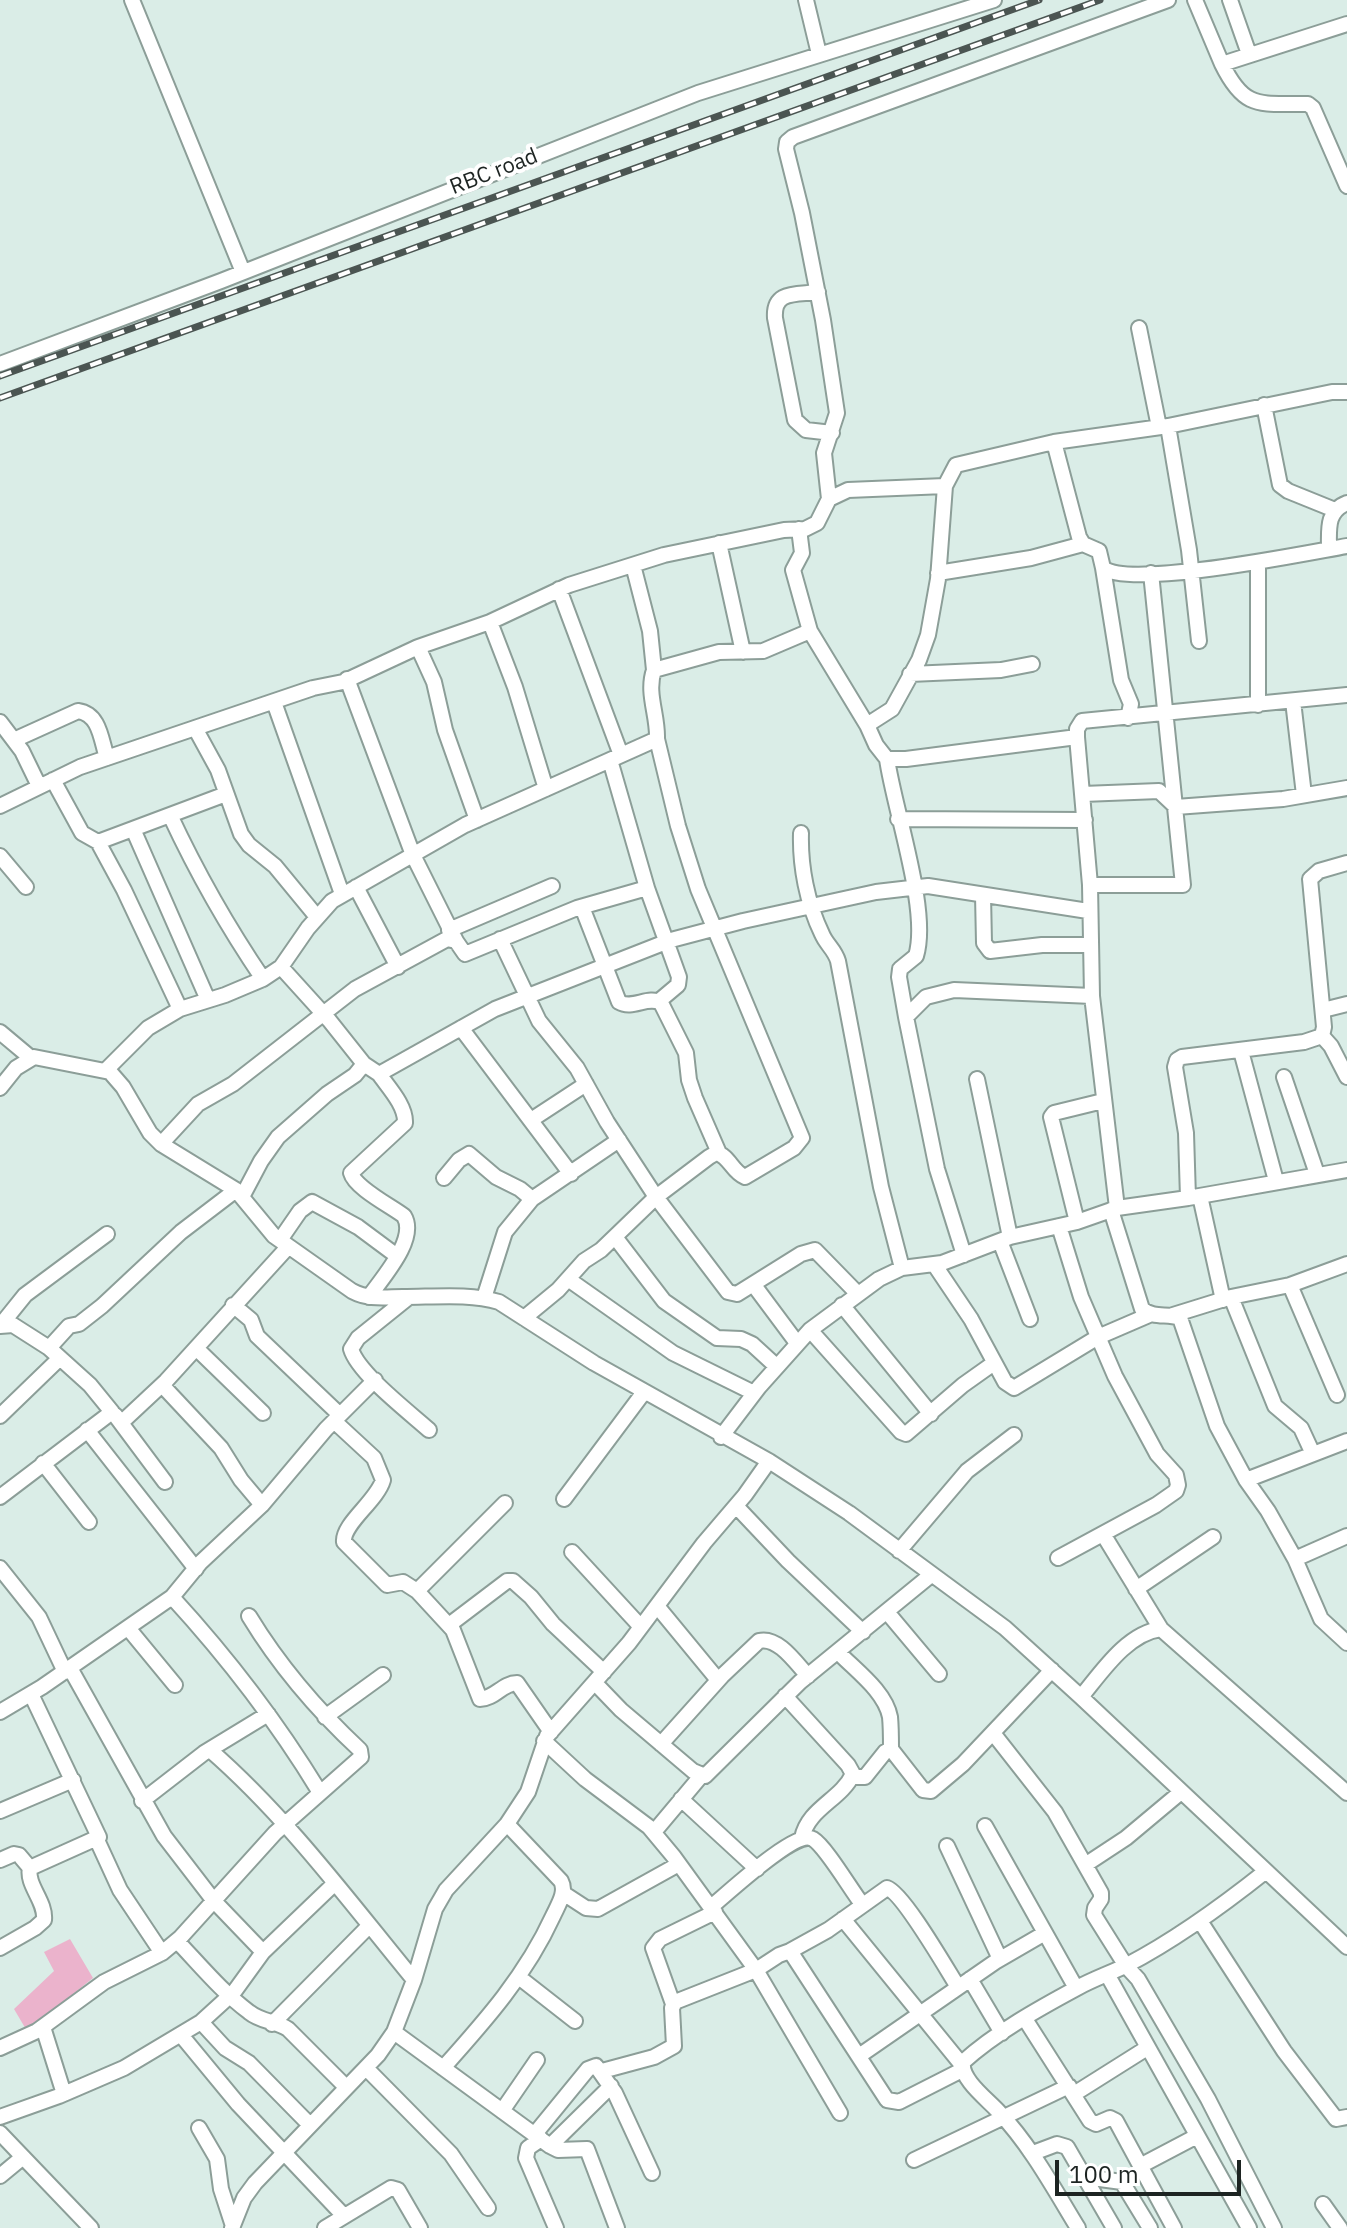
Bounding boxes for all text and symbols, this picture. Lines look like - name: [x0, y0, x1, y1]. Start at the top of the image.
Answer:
- street label: RBC road: [446, 143, 542, 201]
- scale bar: [1059, 2144, 1245, 2194]
- text: 100 m: [1069, 2158, 1139, 2190]

